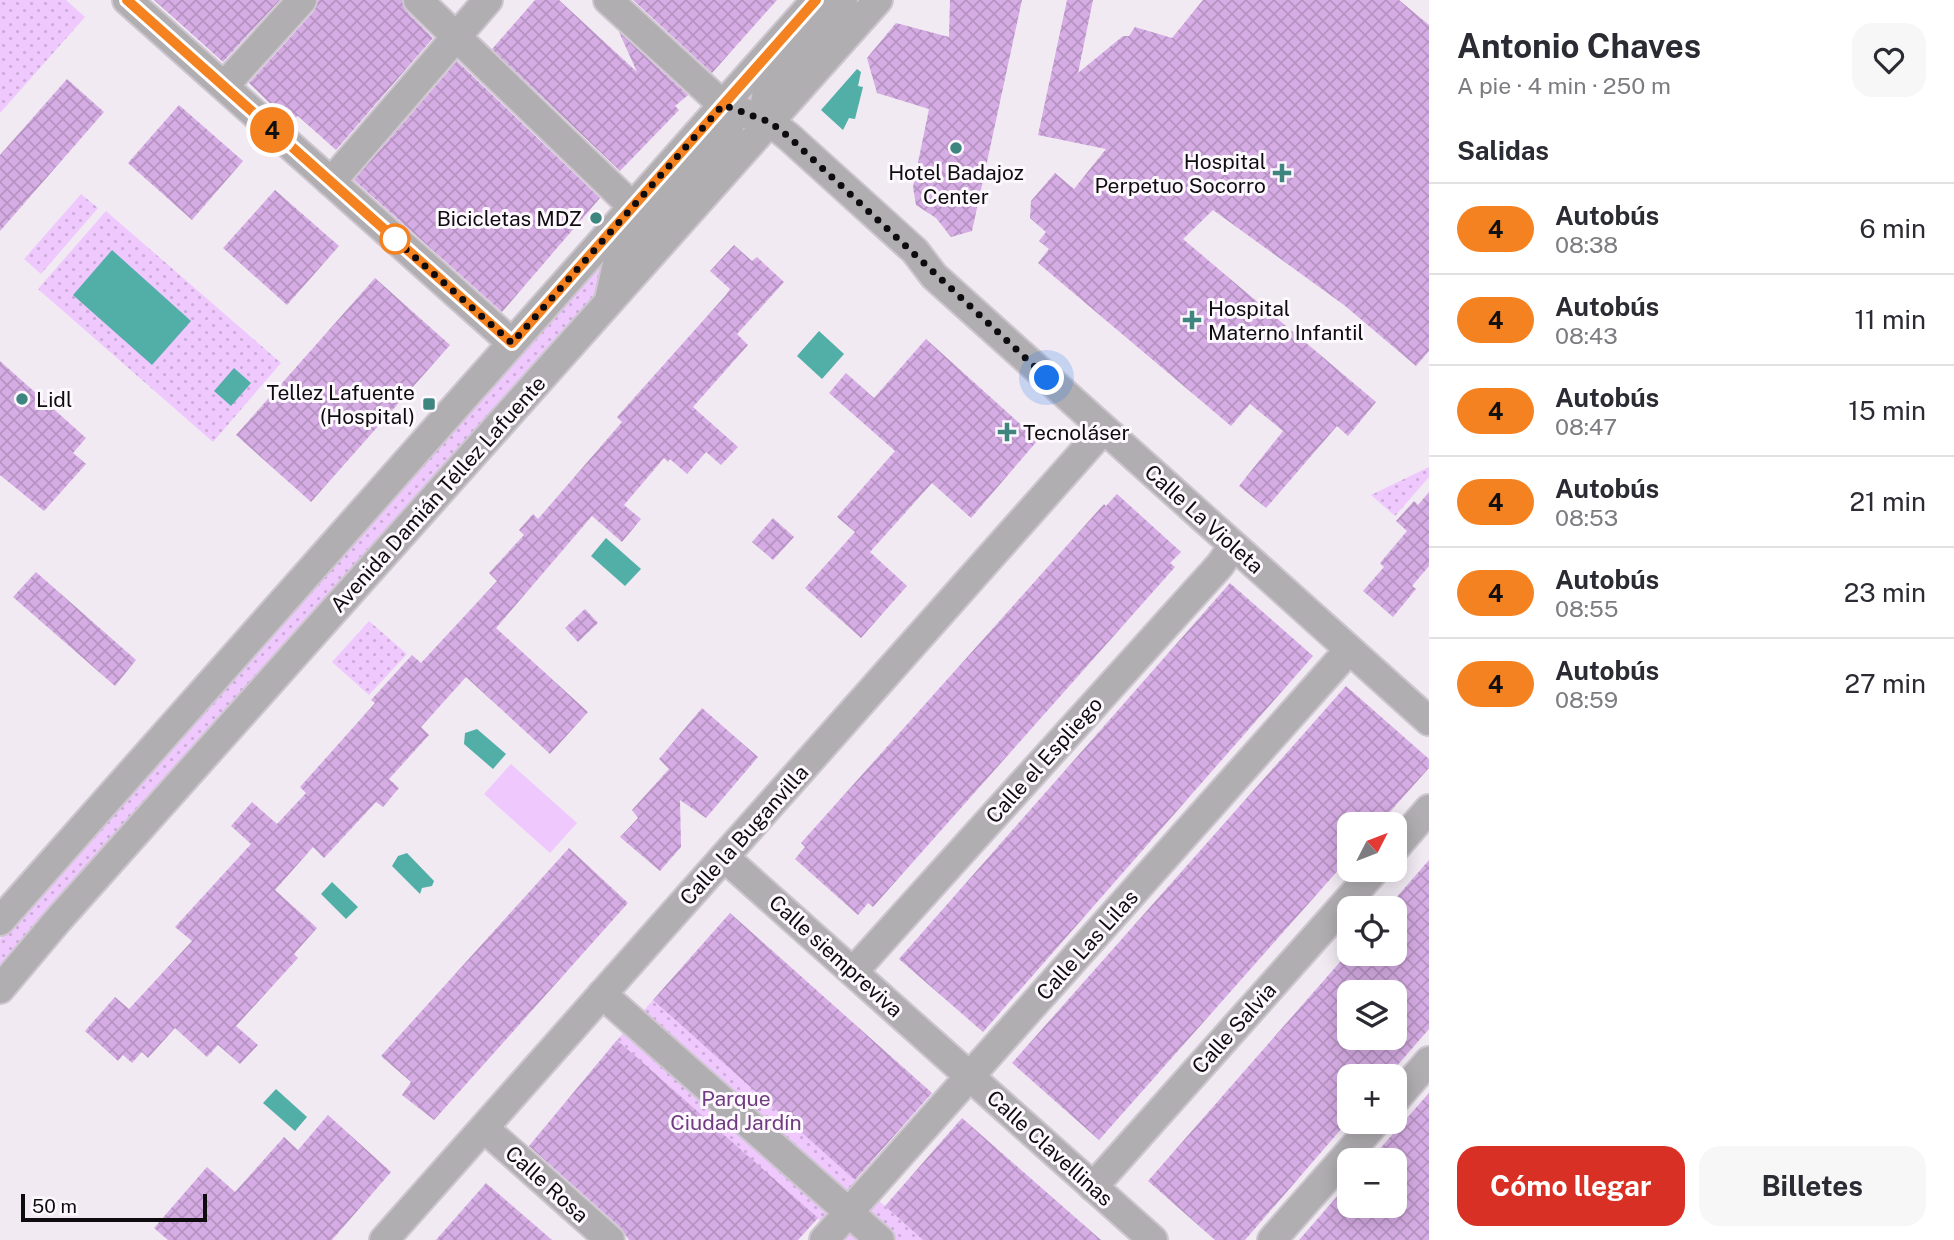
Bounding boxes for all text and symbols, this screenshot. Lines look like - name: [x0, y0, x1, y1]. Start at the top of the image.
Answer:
- button: heart: [1852, 23, 1926, 97]
- text: Antonio Chaves: [1457, 27, 1701, 65]
- text: A pie · 4 min · 250 m: [1457, 72, 1671, 99]
- line badge: 4: [249, 107, 295, 153]
- text: 4: [264, 116, 280, 144]
- text: Salidas: [1457, 135, 1549, 166]
- marker: Hotel Badajoz Center: [948, 140, 964, 156]
- place label: Hospital Perpetuo Socorro: [1094, 149, 1266, 198]
- place label: Hotel Badajoz Center: [888, 160, 1024, 209]
- marker: Hospital Perpetuo Socorro: [1272, 163, 1292, 183]
- text: Autobús: [1555, 200, 1659, 231]
- place label: Bicicletas MDZ: [437, 206, 582, 231]
- marker: Bicicletas MDZ: [588, 210, 604, 226]
- text: 6 min: [1859, 213, 1926, 244]
- text: 4: [1488, 215, 1503, 243]
- unlabelled marker: [380, 224, 410, 254]
- text: 08:38: [1555, 231, 1618, 258]
- text: Autobús: [1555, 291, 1659, 322]
- place label: Hospital Materno Infantil: [1208, 296, 1364, 345]
- text: 11 min: [1854, 304, 1926, 335]
- text: 4: [1488, 306, 1503, 334]
- marker: Hospital Materno Infantil: [1182, 310, 1202, 330]
- text: 08:43: [1555, 322, 1618, 349]
- your location: [1029, 360, 1064, 395]
- street label: Avenida Damián Téllez Lafuente: [325, 371, 551, 617]
- place label: Tellez Lafuente (Hospital): [266, 380, 415, 429]
- text: Autobús: [1555, 382, 1659, 413]
- place label: Lidl: [36, 387, 72, 412]
- marker: Lidl: [14, 391, 30, 407]
- text: 15 min: [1848, 395, 1926, 426]
- marker: Tellez Lafuente (Hospital): [421, 396, 437, 412]
- text: 4: [1488, 397, 1503, 425]
- text: 08:47: [1555, 413, 1617, 440]
- place label: Tecnoláser: [1023, 420, 1130, 445]
- marker: Tecnoláser: [997, 422, 1017, 442]
- street label: Calle La Violeta: [1140, 459, 1268, 579]
- text: Autobús: [1555, 473, 1659, 504]
- text: 21 min: [1850, 486, 1926, 517]
- text: 4: [1488, 488, 1503, 516]
- text: 08:53: [1555, 504, 1618, 531]
- text: Autobús: [1555, 564, 1659, 595]
- text: 23 min: [1844, 577, 1926, 608]
- text: 4: [1488, 579, 1503, 607]
- text: 08:55: [1555, 595, 1618, 622]
- text: Autobús: [1555, 655, 1659, 686]
- text: 27 min: [1844, 668, 1926, 699]
- text: 4: [1488, 670, 1503, 698]
- text: 08:59: [1555, 686, 1618, 713]
- street label: Calle el Espliego: [981, 692, 1107, 828]
- street label: Calle la Buganvilla: [675, 760, 813, 910]
- north arrow: [1337, 812, 1407, 882]
- map controls: [1337, 812, 1407, 1218]
- street label: Calle Las Lilas: [1031, 885, 1143, 1005]
- street label: Calle siempreviva: [764, 890, 908, 1022]
- button: locate: [1337, 896, 1407, 966]
- street label: Calle Salvia: [1187, 977, 1281, 1079]
- button: layers: [1337, 980, 1407, 1050]
- button: +: [1337, 1064, 1407, 1134]
- street label: Calle Clavellinas: [982, 1085, 1118, 1211]
- park label: Parque Ciudad Jardín: [670, 1086, 802, 1135]
- street label: Calle Rosa: [501, 1140, 593, 1228]
- button: Cómo llegar: [1457, 1146, 1685, 1226]
- button: Billetes: [1699, 1146, 1926, 1226]
- button: −: [1337, 1148, 1407, 1218]
- scale bar: [21, 1191, 206, 1223]
- text: 50 m: [32, 1195, 77, 1217]

